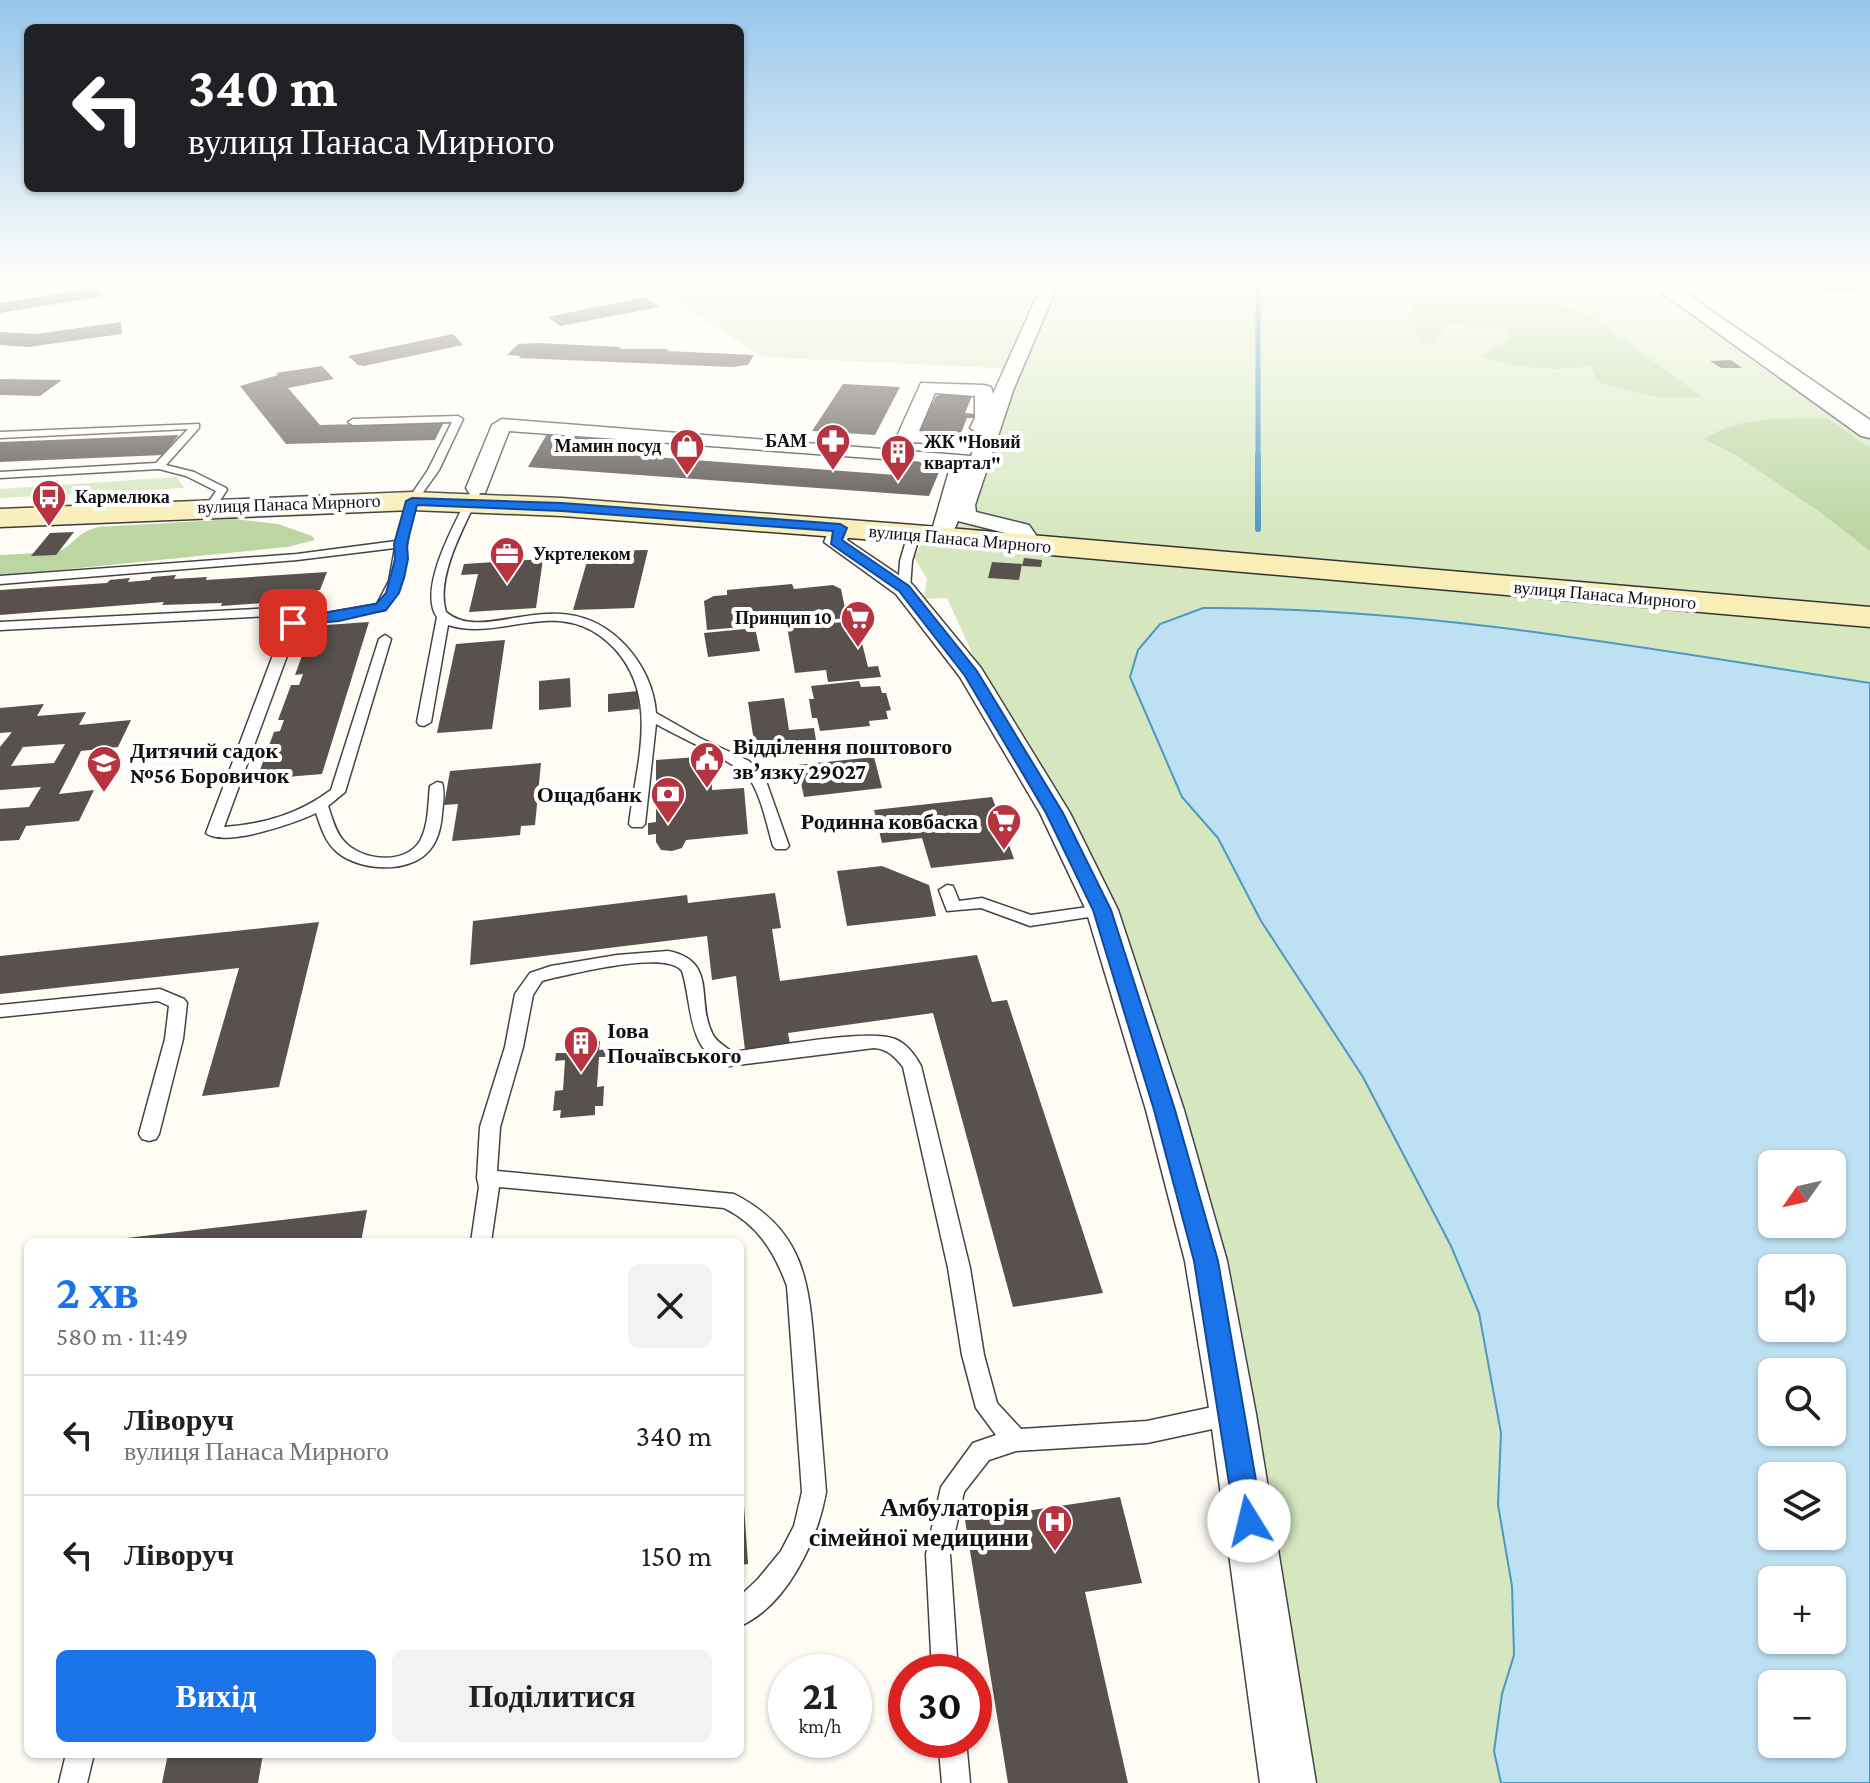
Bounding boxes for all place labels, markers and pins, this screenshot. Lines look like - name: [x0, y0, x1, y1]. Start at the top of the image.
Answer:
- pharmacy icon: БАМ: [814, 422, 852, 472]
- shop icon: Мамин посуд: [668, 427, 706, 477]
- place label: БАМ: [765, 431, 807, 451]
- place label: ЖК "Новий квартал": [924, 432, 1021, 473]
- building icon: ЖК "Новий квартал": [879, 433, 917, 483]
- place label: Мамин посуд: [554, 436, 661, 456]
- bus stop icon: Кармелюка: [30, 478, 68, 528]
- place label: Кармелюка: [75, 487, 170, 507]
- office icon: Укртелеком: [488, 535, 526, 585]
- place label: Укртелеком: [533, 544, 631, 564]
- pin: [259, 589, 327, 657]
- supermarket icon: Принцип 10: [839, 599, 877, 649]
- place label: Принцип 10: [735, 608, 832, 628]
- place label: Відділення поштового зв’язку 29027: [733, 734, 952, 784]
- place label: Дитячий садок №56 Боровичок: [130, 738, 290, 788]
- public building icon: Відділення поштового зв’язку 29027: [688, 740, 726, 790]
- school or university icon: Дитячий садок №56 Боровичок: [85, 744, 123, 794]
- bank icon: Ощадбанк: [649, 775, 687, 825]
- place label: Ощадбанк: [537, 782, 642, 807]
- supermarket icon: Родинна ковбаска: [985, 802, 1023, 852]
- place label: Родинна ковбаска: [801, 809, 978, 834]
- place label: Іова Почаївського: [607, 1018, 741, 1068]
- building icon: Іова Почаївського: [562, 1024, 600, 1074]
- place label: Амбулаторія сімейної медицини: [809, 1493, 1029, 1552]
- hospital icon: Амбулаторія сімейної медицини: [1036, 1503, 1074, 1553]

